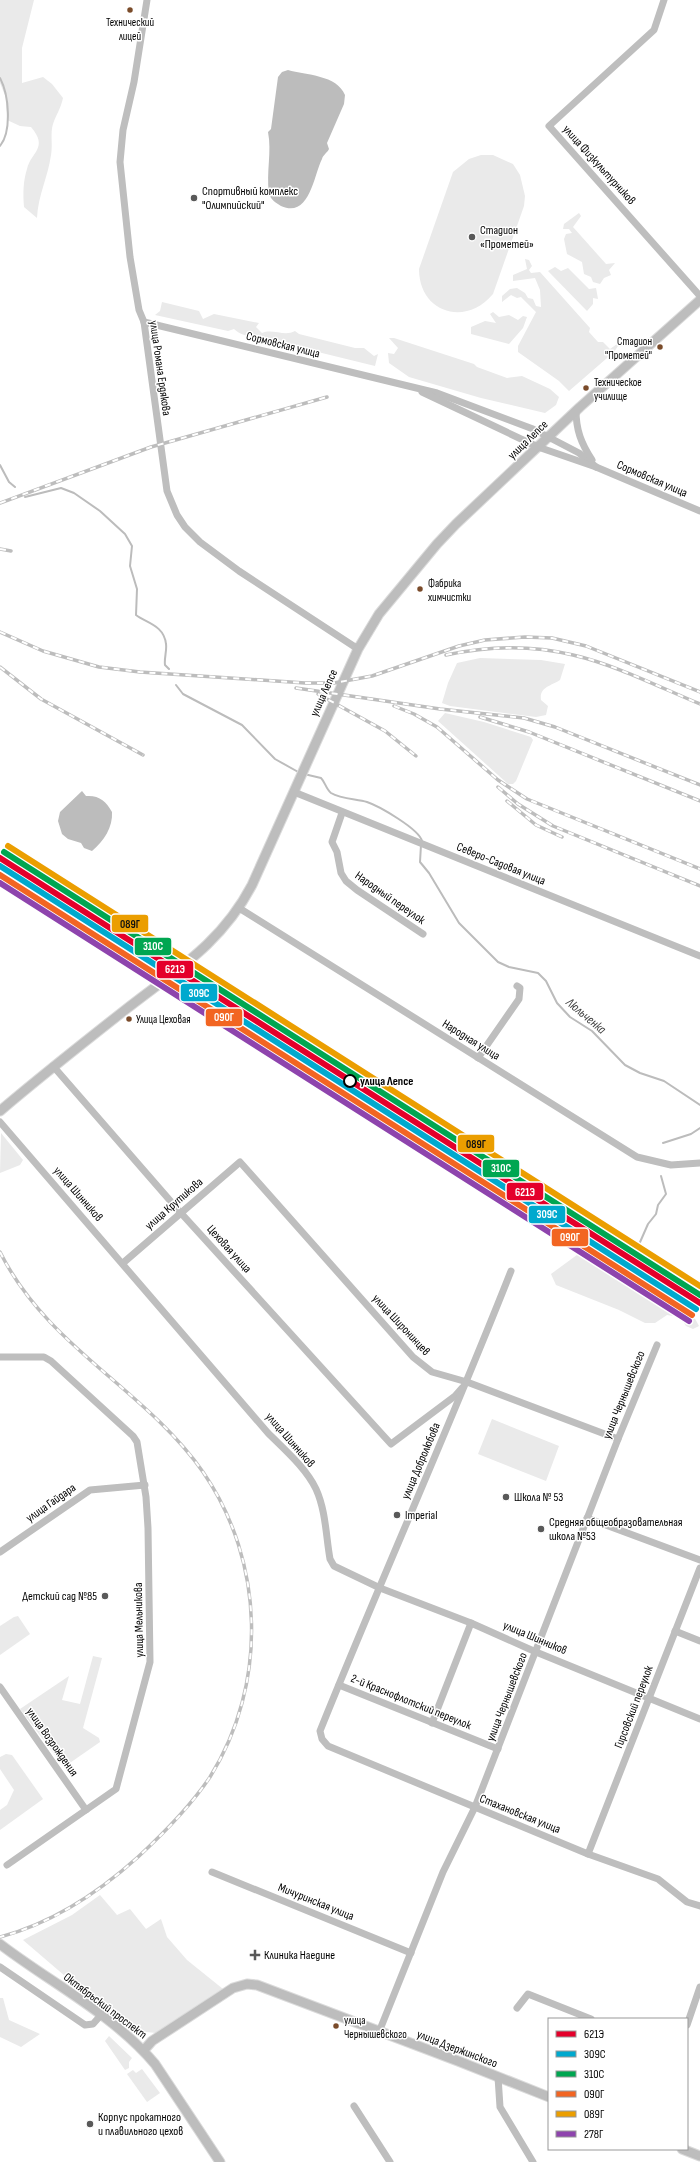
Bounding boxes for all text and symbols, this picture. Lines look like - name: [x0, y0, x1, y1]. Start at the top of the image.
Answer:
- marker: Технический лицей: [125, 5, 135, 15]
- place label: Технический лицей: [106, 16, 154, 43]
- street label: улица Физкультурников: [559, 122, 639, 208]
- place label: Спортивный комплекс "Олимпийский": [202, 184, 298, 213]
- marker: Спортивный комплекс "Олимпийский": [189, 193, 199, 203]
- place label: Стадион «Прометей»: [480, 223, 534, 252]
- marker: Стадион «Прометей»: [467, 232, 477, 242]
- street label: улица Романа Ердякова: [146, 319, 174, 417]
- street label: Сормовская улица: [245, 329, 322, 361]
- place label: Стадион "Прометей": [605, 335, 652, 362]
- marker: Стадион "Прометей": [655, 342, 665, 352]
- place label: Техническое училище: [594, 376, 642, 403]
- marker: Техническое училище: [581, 383, 591, 393]
- street label: улица Лепсе: [505, 417, 551, 463]
- street label: Сормовская улица: [614, 457, 690, 501]
- place label: Фабрика химчистки: [428, 577, 472, 604]
- marker: Фабрика химчистки: [415, 584, 425, 594]
- street label: улица Лепсе: [307, 667, 341, 719]
- street label: Северо-Садовая улица: [454, 839, 548, 889]
- street label: Народный переулок: [352, 868, 428, 928]
- line badge: 089Г: [111, 914, 149, 933]
- text: 089Г: [120, 918, 140, 931]
- line badge: 310С: [134, 937, 172, 956]
- text: 310С: [143, 940, 163, 953]
- line badge: 621Э: [156, 960, 194, 979]
- text: 621Э: [165, 963, 185, 976]
- line badge: 309С: [180, 983, 218, 1002]
- text: 309С: [188, 987, 210, 1000]
- water label: Люльченка: [562, 994, 610, 1038]
- line badge: 090Г: [205, 1008, 243, 1027]
- text: 090Г: [214, 1011, 234, 1024]
- place label: Улица Цеховая: [136, 1013, 191, 1026]
- marker: Улица Цеховая: [124, 1014, 134, 1024]
- street label: Народная улица: [439, 1016, 503, 1064]
- marker: улица Лепсе: [343, 1074, 357, 1088]
- place label: улица Лепсе: [360, 1074, 413, 1089]
- line badge: 089Г: [457, 1134, 495, 1153]
- text: 089Г: [466, 1138, 486, 1151]
- line badge: 310С: [482, 1159, 520, 1178]
- text: 310С: [491, 1162, 511, 1175]
- street label: улица Шинников: [50, 1163, 106, 1225]
- street label: улица Крутикова: [142, 1175, 206, 1233]
- line badge: 621Э: [506, 1182, 544, 1201]
- text: 621Э: [515, 1186, 535, 1199]
- line badge: 309С: [528, 1205, 566, 1224]
- text: 309С: [536, 1208, 558, 1221]
- street label: Цеховая улица: [203, 1222, 255, 1276]
- line badge: 090Г: [551, 1228, 589, 1247]
- text: 090Г: [560, 1231, 580, 1244]
- street label: улица Широнинцев: [369, 1291, 433, 1359]
- street label: улица Чернышевского: [599, 1349, 649, 1441]
- street label: улица Шинников: [262, 1409, 318, 1471]
- street label: улица Добролюбова: [398, 1420, 444, 1501]
- street label: улица Гайдара: [23, 1480, 79, 1526]
- place label: Школа № 53: [514, 1490, 563, 1505]
- marker: Школа № 53: [501, 1492, 511, 1502]
- place label: Imperial: [405, 1508, 437, 1523]
- marker: Imperial: [392, 1510, 402, 1520]
- place label: Средняя общеобразовательная школа №53: [549, 1515, 683, 1544]
- marker: Средняя общеобразовательная школа №53: [536, 1524, 546, 1534]
- street label: улица Мельникова: [131, 1582, 147, 1658]
- place label: Детский сад №85: [22, 1589, 97, 1604]
- marker: Детский сад №85: [100, 1591, 110, 1601]
- street label: улица Шинников: [501, 1618, 569, 1658]
- street label: улица Чернышевского: [483, 1651, 531, 1743]
- street label: Гирсовский переулок: [611, 1663, 657, 1751]
- street label: 2-й Краснофлотский переулок: [349, 1671, 474, 1733]
- street label: улица Возрождения: [23, 1705, 81, 1780]
- street label: Стахановская улица: [477, 1791, 563, 1837]
- street label: Мичуринская улица: [276, 1880, 356, 1924]
- place label: Клиника Наедине: [264, 1948, 335, 1963]
- marker: Клиника Наедине: [249, 1949, 261, 1961]
- street label: Октябрьский проспект: [60, 1970, 150, 2042]
- place label: улица Чернышевского: [344, 2014, 407, 2041]
- legend: [548, 2018, 688, 2150]
- marker: улица Чернышевского: [331, 2021, 341, 2031]
- street label: улица Дзержинского: [414, 2027, 500, 2071]
- text: 621Э: [584, 2027, 604, 2042]
- text: 309С: [584, 2047, 606, 2062]
- text: 310С: [584, 2067, 605, 2082]
- text: 090Г: [584, 2087, 605, 2102]
- text: 089Г: [584, 2107, 605, 2122]
- place label: Корпус прокатного и плавильного цехов: [98, 2110, 183, 2139]
- marker: Корпус прокатного и плавильного цехов: [85, 2119, 95, 2129]
- text: 278Г: [584, 2127, 604, 2142]

